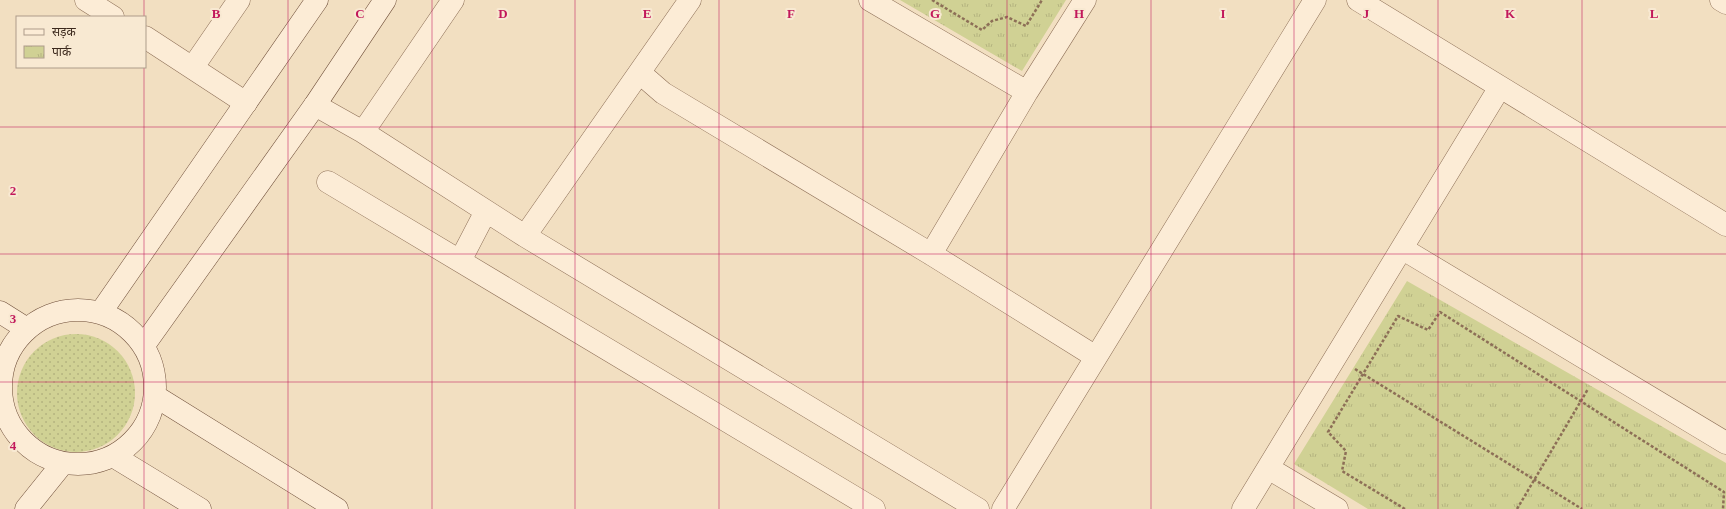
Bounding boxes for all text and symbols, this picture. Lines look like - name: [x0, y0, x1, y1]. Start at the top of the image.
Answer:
- text: B: [212, 6, 221, 21]
- text: C: [355, 6, 365, 21]
- text: D: [498, 6, 508, 21]
- text: E: [643, 6, 651, 21]
- text: F: [787, 6, 795, 21]
- text: G: [930, 6, 940, 21]
- text: H: [1074, 6, 1084, 21]
- text: I: [1220, 6, 1226, 21]
- text: J: [1363, 6, 1370, 21]
- text: K: [1505, 6, 1516, 21]
- text: L: [1650, 6, 1659, 21]
- legend: [16, 16, 146, 68]
- text: सड़क: [52, 25, 77, 39]
- text: पार्क: [52, 45, 72, 59]
- text: 2: [10, 183, 16, 198]
- text: 3: [10, 311, 17, 326]
- text: 4: [10, 438, 17, 453]

